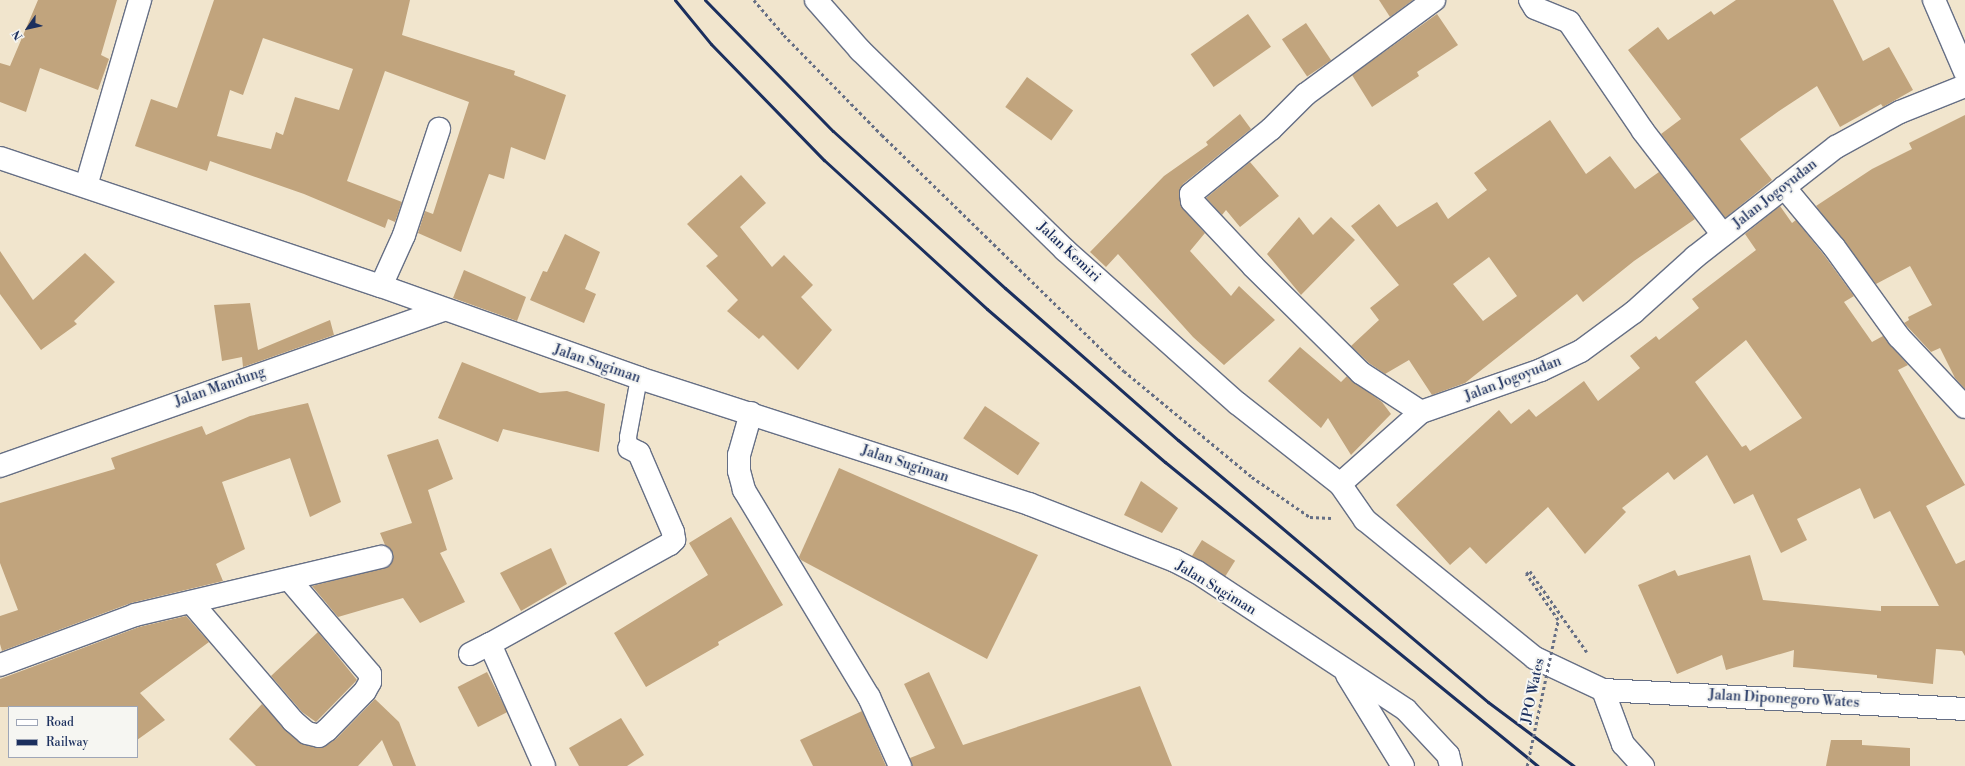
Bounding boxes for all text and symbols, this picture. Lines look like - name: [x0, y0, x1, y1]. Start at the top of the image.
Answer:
- north arrow: [8, 8, 48, 48]
- text: N: [10, 27, 26, 42]
- street label: Jalan Jogoyudan: [1730, 156, 1820, 232]
- street label: Jalan Kemiri: [1034, 218, 1104, 286]
- street label: Jalan Sugiman: [551, 341, 643, 387]
- street label: Jalan Jogoyudan: [1462, 353, 1564, 405]
- street label: Jalan Mandung: [172, 364, 268, 410]
- street label: Jalan Sugiman: [859, 442, 951, 486]
- street label: Jalan Sugiman: [1173, 557, 1259, 619]
- street label: JPO Wates: [1518, 657, 1548, 725]
- street label: Jalan Diponegoro Wates: [1708, 687, 1860, 711]
- legend: [8, 706, 138, 758]
- text: Road: [46, 715, 74, 730]
- text: Railway: [46, 735, 88, 750]

